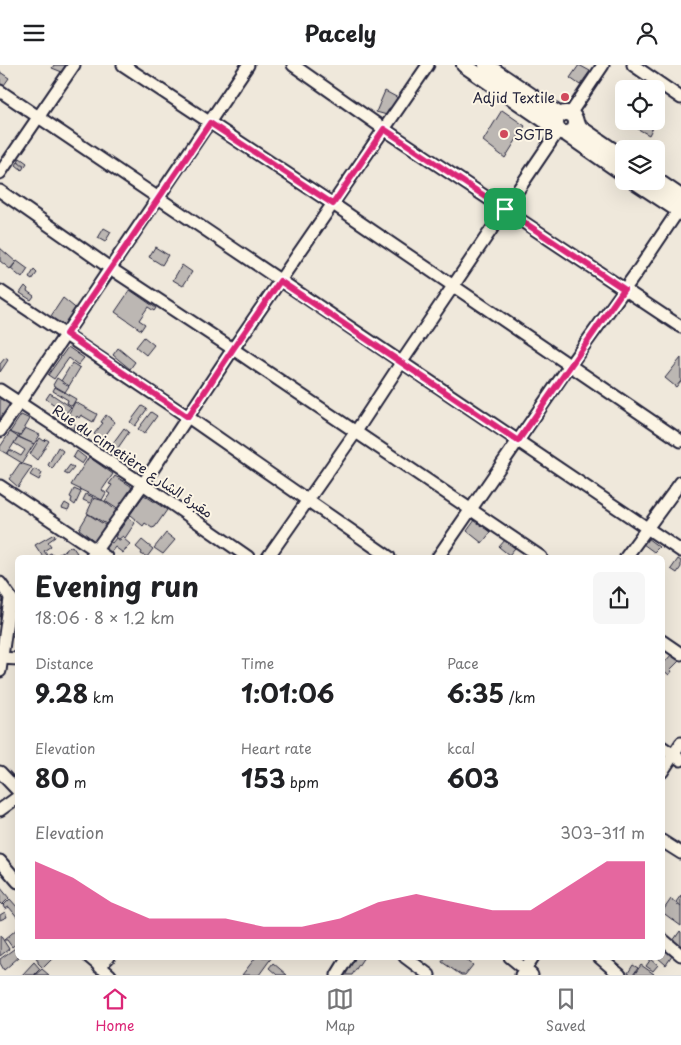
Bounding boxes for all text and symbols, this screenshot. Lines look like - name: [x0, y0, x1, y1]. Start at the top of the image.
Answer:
- text: Pacely: [305, 16, 376, 49]
- icon: menu: [20, 19, 48, 47]
- icon: person: [633, 19, 661, 47]
- map controls: [615, 80, 665, 190]
- button: locate: [615, 80, 665, 130]
- place label: Adjid Textile: [473, 87, 555, 108]
- marker: Adjid Textile: [559, 91, 571, 103]
- place label: SGTB: [514, 124, 553, 145]
- marker: SGTB: [498, 128, 510, 140]
- button: layers: [615, 140, 665, 190]
- pin: [484, 188, 526, 230]
- icon: arrive: [491, 195, 519, 223]
- street label: Rue du cimetière مقبرة الشارع: [48, 399, 218, 524]
- text: Evening run: [35, 564, 199, 607]
- button: share: [593, 572, 645, 624]
- text: 18:06 · 8 × 1.2 km: [35, 605, 175, 629]
- text: Distance: [35, 653, 94, 674]
- text: Time: [241, 653, 274, 674]
- text: Pace: [447, 653, 479, 674]
- text: 9.28: [35, 674, 88, 712]
- text: 1:01:06: [241, 674, 334, 712]
- text: 6:35: [447, 674, 504, 712]
- text: km: [88, 687, 114, 708]
- text: /km: [504, 687, 536, 708]
- text: Elevation: [35, 738, 95, 759]
- text: Heart rate: [241, 738, 312, 759]
- text: kcal: [447, 738, 475, 759]
- text: 80: [35, 759, 69, 797]
- text: 153: [241, 759, 285, 797]
- text: 603: [447, 759, 499, 797]
- text: m: [69, 772, 86, 793]
- text: bpm: [285, 772, 319, 793]
- text: Elevation: [35, 820, 104, 844]
- text: 303–311 m: [560, 820, 645, 844]
- tab: Home: [95, 985, 134, 1036]
- tab: Map: [325, 985, 355, 1036]
- tab: Saved: [546, 985, 586, 1036]

